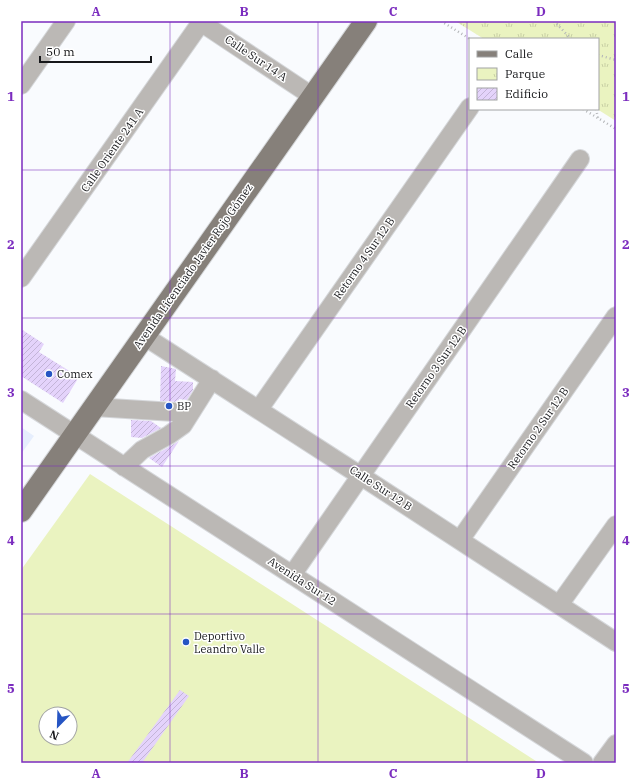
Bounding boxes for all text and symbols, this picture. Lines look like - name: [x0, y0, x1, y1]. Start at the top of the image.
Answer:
- text: A: [91, 3, 101, 20]
- text: B: [239, 3, 249, 20]
- text: C: [389, 3, 398, 20]
- text: D: [536, 3, 546, 20]
- street label: Calle Sur 14 A: [222, 32, 290, 84]
- scale bar: [40, 38, 151, 64]
- legend: [469, 38, 599, 110]
- text: 50 m: [46, 44, 75, 59]
- text: Calle: [505, 46, 533, 61]
- text: Parque: [505, 66, 545, 81]
- text: Edificio: [505, 86, 548, 101]
- text: 1: [7, 88, 15, 105]
- text: 1: [622, 88, 630, 105]
- street label: Calle Oriente 241 A: [78, 105, 147, 195]
- street label: Avenida Licenciado Javier Rojo Gómez: [130, 180, 256, 351]
- street label: Retorno 4 Sur 12 B: [330, 214, 398, 302]
- text: 2: [7, 236, 15, 253]
- text: 2: [622, 236, 630, 253]
- street label: Retorno 3 Sur 12 B: [402, 323, 470, 411]
- place label: Comex: [57, 367, 93, 381]
- marker: Comex: [44, 369, 54, 379]
- text: 3: [7, 384, 15, 401]
- street label: Retorno 2 Sur 12 B: [504, 384, 572, 472]
- text: 3: [622, 384, 630, 401]
- place label: BP: [177, 399, 191, 413]
- marker: BP: [164, 401, 174, 411]
- street label: Calle Sur 12 B: [347, 463, 415, 513]
- text: 4: [7, 532, 15, 549]
- text: 4: [622, 532, 630, 549]
- street label: Avenida Sur 12: [265, 554, 339, 608]
- place label: Deportivo Leandro Valle: [194, 629, 265, 656]
- marker: Deportivo Leandro Valle: [181, 637, 191, 647]
- text: 5: [7, 680, 15, 697]
- text: 5: [622, 680, 630, 697]
- north arrow: [38, 706, 78, 746]
- text: N: [47, 727, 61, 743]
- text: A: [91, 765, 101, 782]
- text: B: [239, 765, 249, 782]
- text: C: [389, 765, 398, 782]
- text: D: [536, 765, 546, 782]

